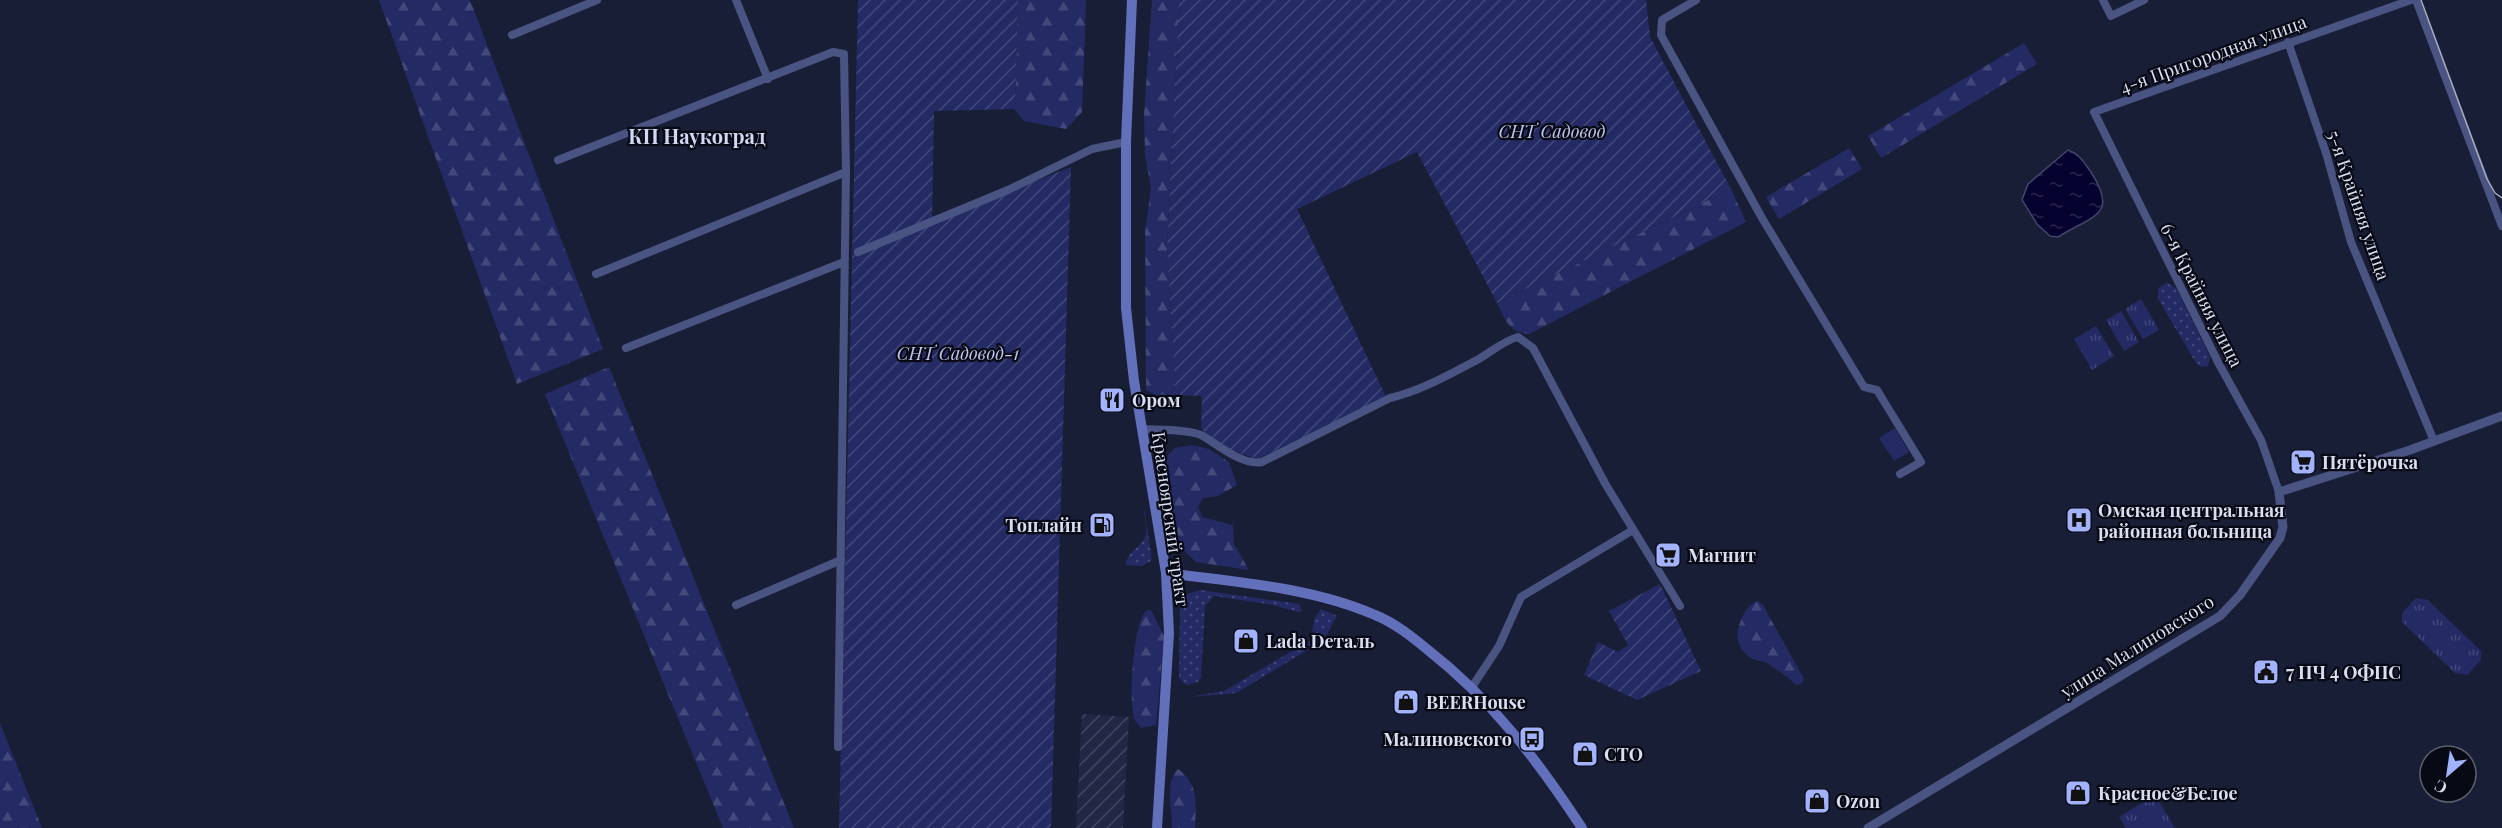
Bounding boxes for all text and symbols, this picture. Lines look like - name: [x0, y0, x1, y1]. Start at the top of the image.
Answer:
- street label: 4-я Пригородная улица: [2116, 9, 2310, 99]
- park label: СНТ Садовод: [1498, 119, 1606, 143]
- district label: КП Наукоград: [628, 122, 766, 149]
- street label: 5-я Крайняя улица: [2322, 127, 2396, 283]
- street label: 6-я Крайняя улица: [2155, 219, 2249, 371]
- park label: СНТ Садовод-1: [897, 341, 1019, 365]
- restaurant icon: Ором: [1097, 385, 1127, 415]
- place label: Ором: [1132, 388, 1181, 412]
- street label: Красноярский тракт: [1147, 430, 1195, 608]
- supermarket icon: Пятёрочка: [2288, 447, 2318, 477]
- place label: Пятёрочка: [2322, 450, 2419, 474]
- place label: Омская центральная районная больница: [2098, 498, 2285, 543]
- hospital icon: Омская центральная районная больница: [2064, 505, 2094, 535]
- fuel station icon: Топлайн: [1087, 510, 1117, 540]
- place label: Топлайн: [1005, 513, 1083, 537]
- supermarket icon: Магнит: [1653, 540, 1683, 570]
- place label: Магнит: [1688, 543, 1757, 567]
- street label: улица Малиновского: [2055, 589, 2218, 704]
- shop icon: Lada Dеталь: [1231, 626, 1261, 656]
- place label: Lada Dеталь: [1266, 629, 1374, 653]
- public building icon: 7 ПЧ 4 ОФПС: [2251, 657, 2281, 687]
- place label: 7 ПЧ 4 ОФПС: [2286, 660, 2401, 684]
- shop icon: BEERHouse: [1391, 687, 1421, 717]
- place label: BEERHouse: [1426, 690, 1526, 714]
- bus stop icon: Малиновского: [1517, 724, 1547, 754]
- place label: Малиновского: [1383, 727, 1512, 751]
- shop icon: СТО: [1570, 739, 1600, 769]
- place label: СТО: [1604, 742, 1643, 766]
- north arrow: [2418, 744, 2478, 804]
- text: С: [2430, 776, 2451, 799]
- shop icon: Красное&Белое: [2063, 778, 2093, 808]
- place label: Красное&Белое: [2098, 781, 2238, 805]
- shop icon: Ozon: [1802, 786, 1832, 816]
- place label: Ozon: [1836, 789, 1880, 813]

